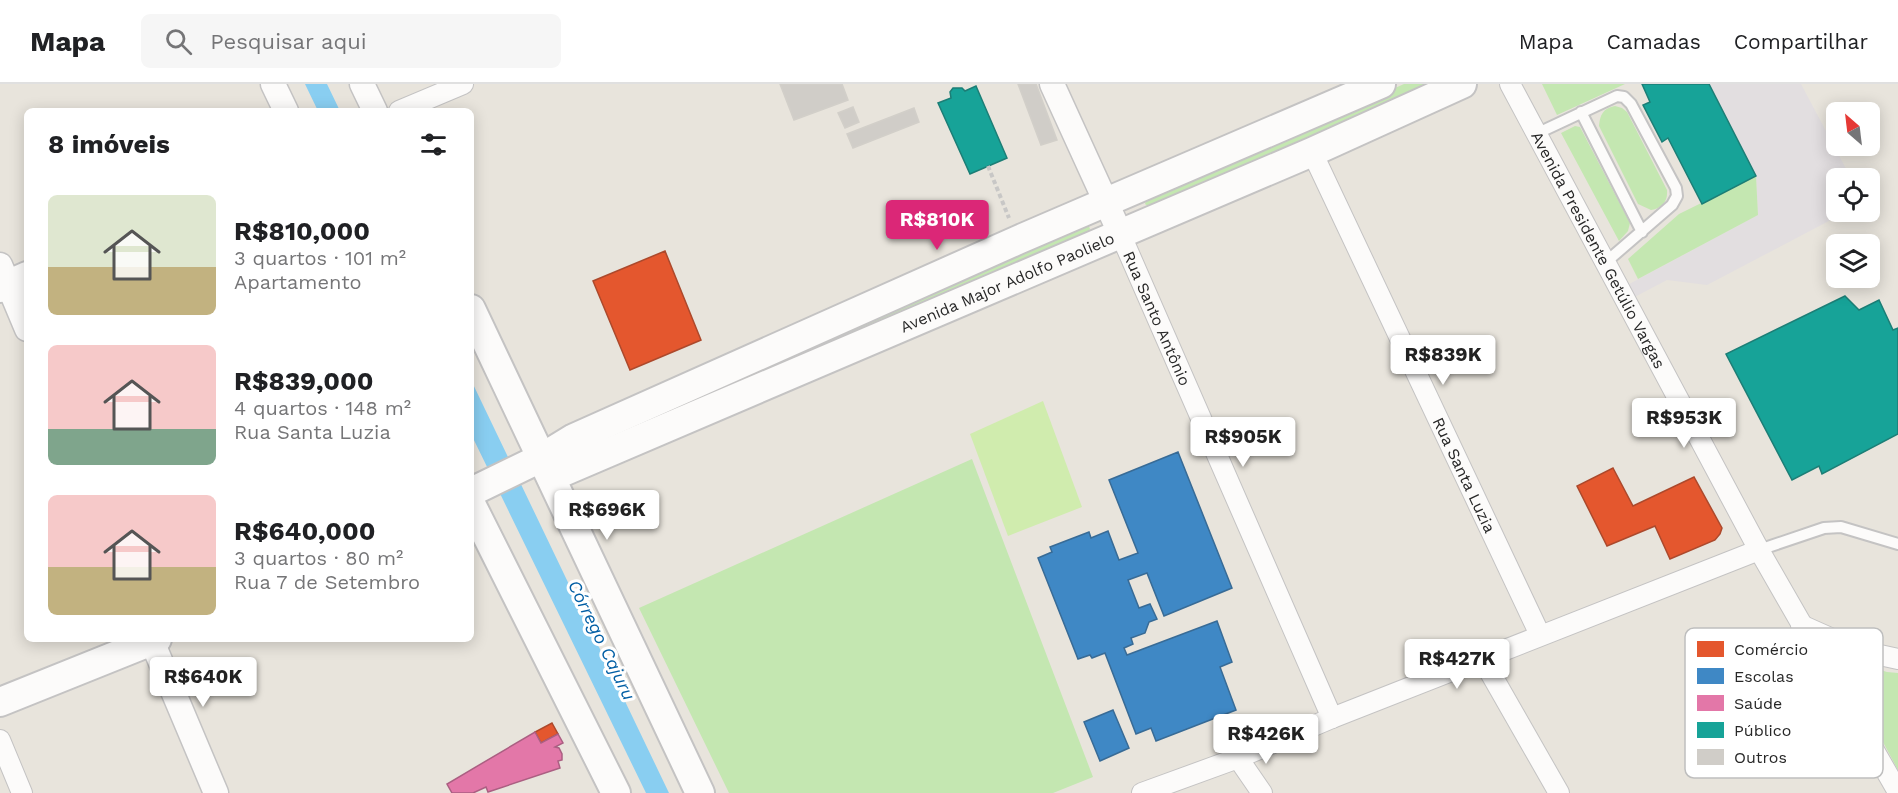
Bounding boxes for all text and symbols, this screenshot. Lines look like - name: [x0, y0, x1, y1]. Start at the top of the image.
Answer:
- search box: [141, 14, 561, 68]
- text: Mapa: [30, 25, 105, 58]
- icon: search: [162, 25, 195, 58]
- text: Pesquisar aqui: [210, 29, 367, 54]
- text: Mapa: [1519, 29, 1573, 54]
- text: Camadas: [1606, 29, 1701, 54]
- text: Compartilhar: [1734, 29, 1868, 54]
- north arrow: [1826, 102, 1880, 156]
- map controls: [1826, 102, 1880, 288]
- icon: filters: [417, 128, 450, 161]
- street label: Avenida Presidente Getúlio Vargas: [1528, 128, 1670, 372]
- text: 8 imóveis: [48, 129, 170, 159]
- button: locate: [1826, 168, 1880, 222]
- pin: R$810K: [888, 200, 986, 251]
- text: R$810K: [900, 207, 974, 231]
- text: R$810,000: [234, 216, 370, 246]
- icon: home: [96, 219, 168, 291]
- street label: Avenida Major Adolfo Paolielo: [897, 228, 1117, 336]
- button: layers: [1826, 234, 1880, 288]
- text: 3 quartos · 101 m²: [234, 246, 406, 270]
- street label: Rua Santo Antônio: [1119, 248, 1195, 389]
- text: Apartamento: [234, 270, 362, 294]
- pin: R$839K: [1394, 335, 1492, 386]
- text: R$839K: [1404, 342, 1482, 366]
- text: R$839,000: [234, 366, 374, 396]
- icon: home: [96, 369, 168, 441]
- text: 4 quartos · 148 m²: [234, 396, 411, 420]
- pin: R$953K: [1635, 398, 1733, 449]
- text: R$953K: [1646, 405, 1722, 429]
- street label: Rua Santa Luzia: [1429, 414, 1500, 536]
- pin: R$905K: [1194, 417, 1292, 468]
- text: Rua Santa Luzia: [234, 420, 391, 444]
- text: R$905K: [1204, 424, 1282, 448]
- pin: R$696K: [558, 490, 656, 541]
- text: R$696K: [568, 497, 646, 521]
- text: R$640,000: [234, 516, 375, 546]
- icon: home: [96, 519, 168, 591]
- text: 3 quartos · 80 m²: [234, 546, 403, 570]
- text: Rua 7 de Setembro: [234, 570, 420, 594]
- water label: Córrego Cajuru: [564, 577, 640, 704]
- legend: [1685, 628, 1883, 778]
- pin: R$427K: [1408, 639, 1506, 690]
- text: Comércio: [1734, 640, 1808, 659]
- text: R$427K: [1419, 646, 1495, 670]
- pin: R$640K: [154, 657, 252, 708]
- text: R$640K: [164, 664, 242, 688]
- text: Escolas: [1734, 667, 1794, 686]
- text: Saúde: [1734, 694, 1782, 713]
- pin: R$426K: [1217, 714, 1315, 765]
- text: R$426K: [1227, 721, 1305, 745]
- text: Público: [1734, 721, 1791, 740]
- text: Outros: [1734, 748, 1787, 767]

